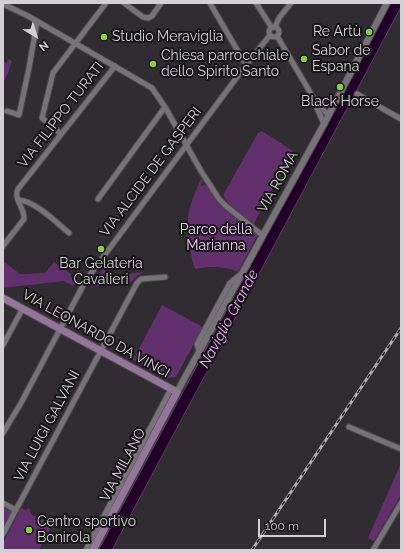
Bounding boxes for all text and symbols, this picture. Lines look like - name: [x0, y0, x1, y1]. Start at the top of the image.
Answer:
- north arrow: [16, 16, 56, 56]
- place label: Re Artù: [313, 24, 361, 40]
- marker: Re Artù: [364, 27, 374, 37]
- place label: Studio Meraviglia: [112, 29, 223, 45]
- marker: Studio Meraviglia: [99, 32, 109, 42]
- text: N: [36, 38, 51, 54]
- place label: Sabor de Espana: [312, 43, 371, 76]
- place label: Chiesa parrocchiale dello Spirito Santo: [161, 48, 288, 80]
- marker: Sabor de Espana: [299, 54, 309, 64]
- street label: VIA FILIPPO TURATI: [14, 59, 108, 171]
- marker: Chiesa parrocchiale dello Spirito Santo: [148, 59, 158, 69]
- marker: Black Horse: [335, 82, 345, 92]
- place label: Black Horse: [301, 94, 379, 110]
- street label: VIA ALCIDE DE GASPERI: [97, 104, 205, 240]
- street label: VIA ROMA: [254, 148, 302, 216]
- park label: Parco della Marianna: [180, 222, 252, 254]
- marker: Bar Gelateria Cavalieri: [96, 244, 106, 254]
- place label: Bar Gelateria Cavalieri: [59, 256, 143, 288]
- water label: Naviglio Grande: [196, 267, 262, 371]
- street label: VIA LEONARDO DA VINCI: [19, 286, 173, 382]
- street label: VIA LUIGI GALVANI: [11, 368, 83, 484]
- street label: VIA MILANO: [97, 425, 149, 505]
- scale bar: [260, 511, 328, 537]
- place label: Centro sportivo Bonirola: [37, 514, 136, 546]
- text: 100 m: [265, 519, 299, 533]
- marker: Centro sportivo Bonirola: [24, 525, 34, 535]

